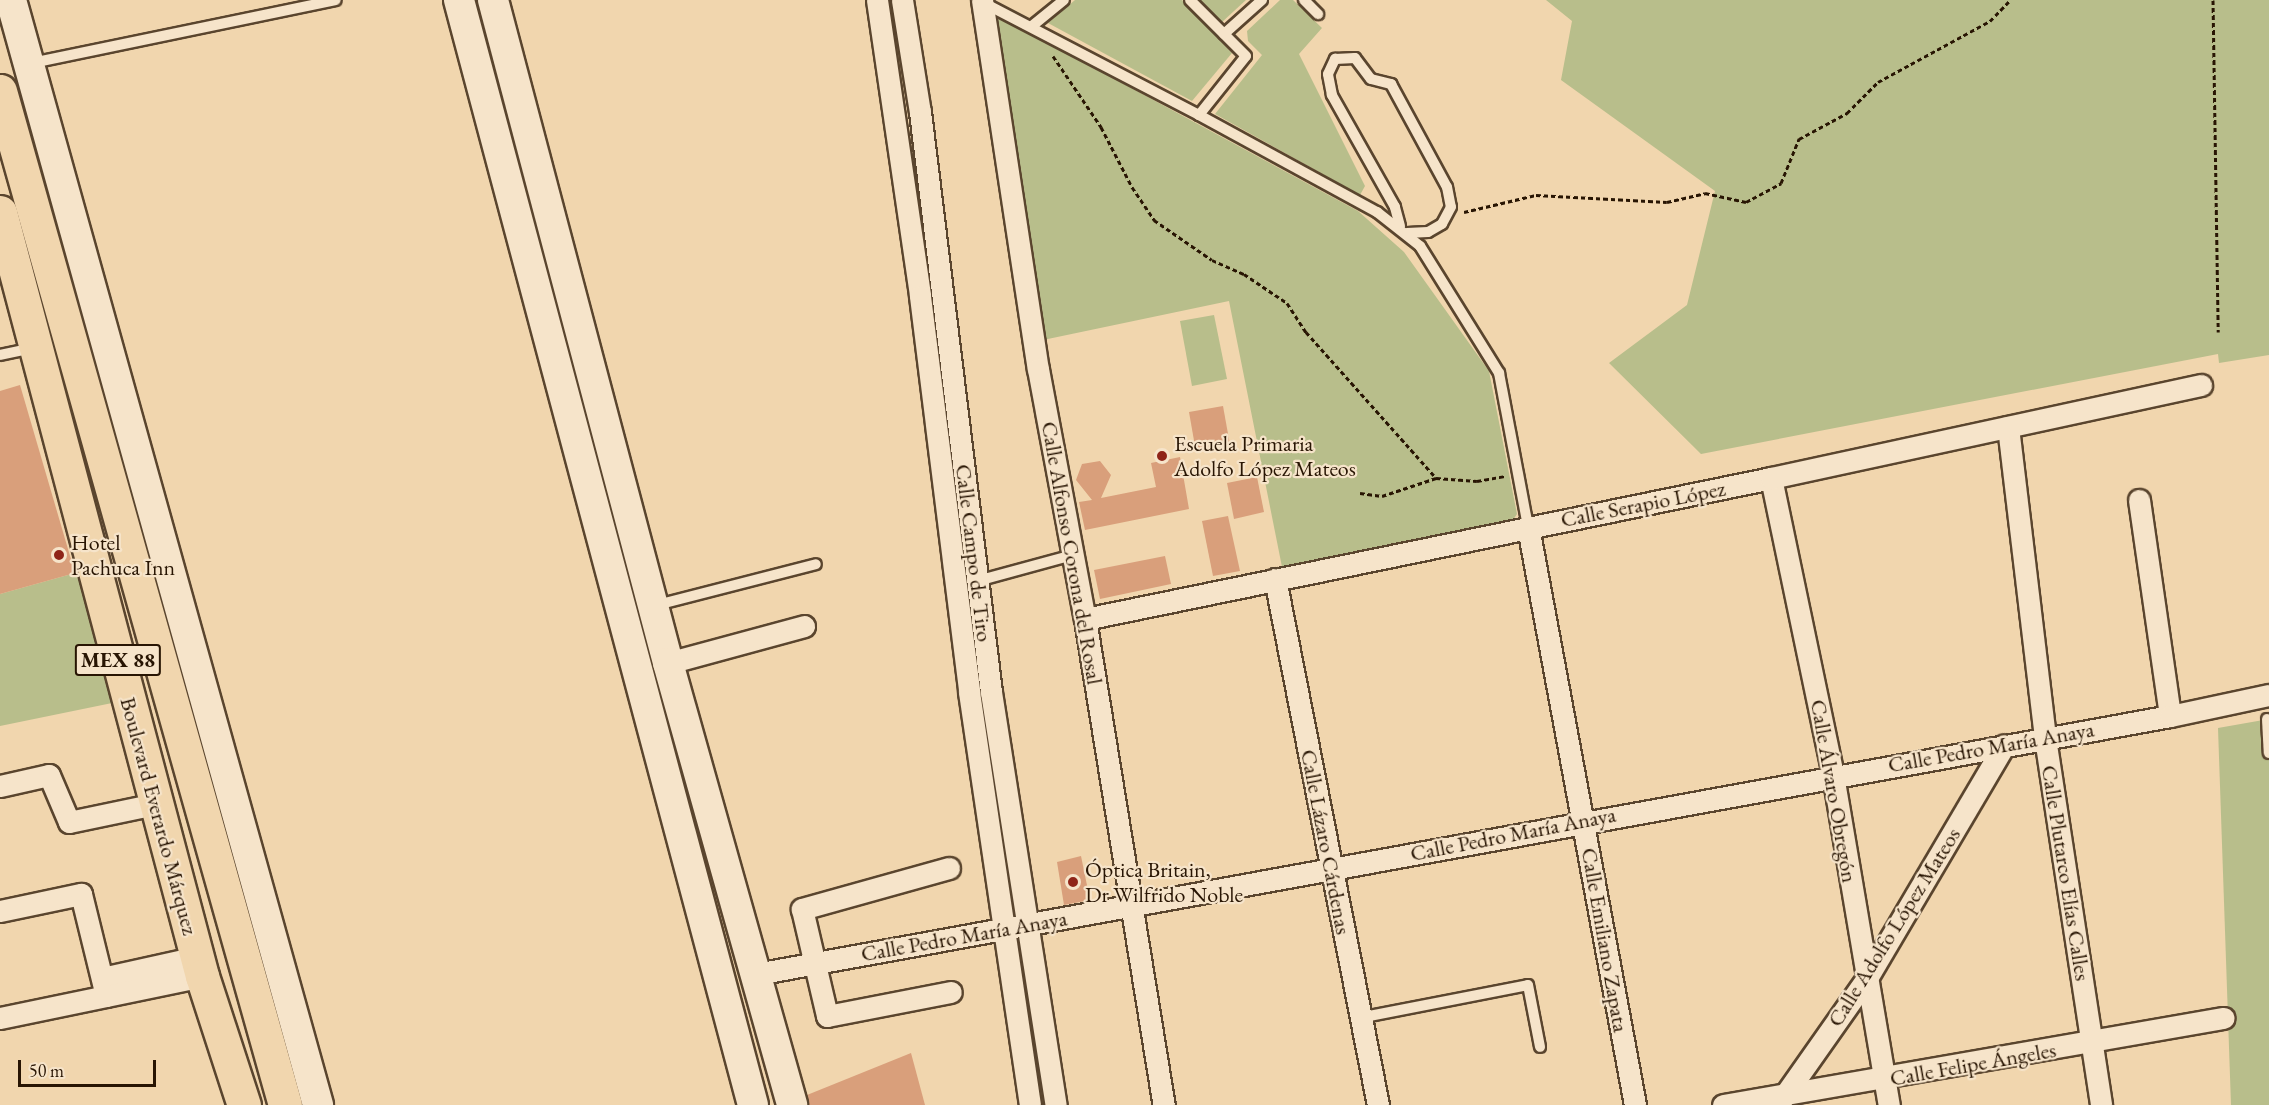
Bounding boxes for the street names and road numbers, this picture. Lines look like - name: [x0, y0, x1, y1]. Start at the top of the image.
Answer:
- street label: Calle Alfonso Corona del Rosal: [1036, 420, 1108, 686]
- street label: Calle Campo de Tiro: [950, 463, 998, 643]
- street label: Calle Serapio López: [1559, 475, 1727, 533]
- road number: MEX 88: [74, 642, 162, 678]
- street label: Boulevard Everardo Márquez: [115, 694, 203, 938]
- street label: Calle Álvaro Obregón: [1805, 697, 1863, 885]
- street label: Calle Pedro María Anaya: [1886, 716, 2096, 778]
- street label: Calle Lázaro Cárdenas: [1295, 747, 1357, 937]
- street label: Calle Plutarco Elías Calles: [2036, 763, 2096, 983]
- street label: Calle Pedro María Anaya: [1408, 801, 1618, 867]
- street label: Calle Adolfo López Mateos: [1822, 823, 1966, 1031]
- street label: Calle Emiliano Zapata: [1576, 846, 1634, 1034]
- street label: Calle Pedro María Anaya: [859, 905, 1069, 967]
- street label: Calle Felipe Ángeles: [1888, 1036, 2058, 1092]

